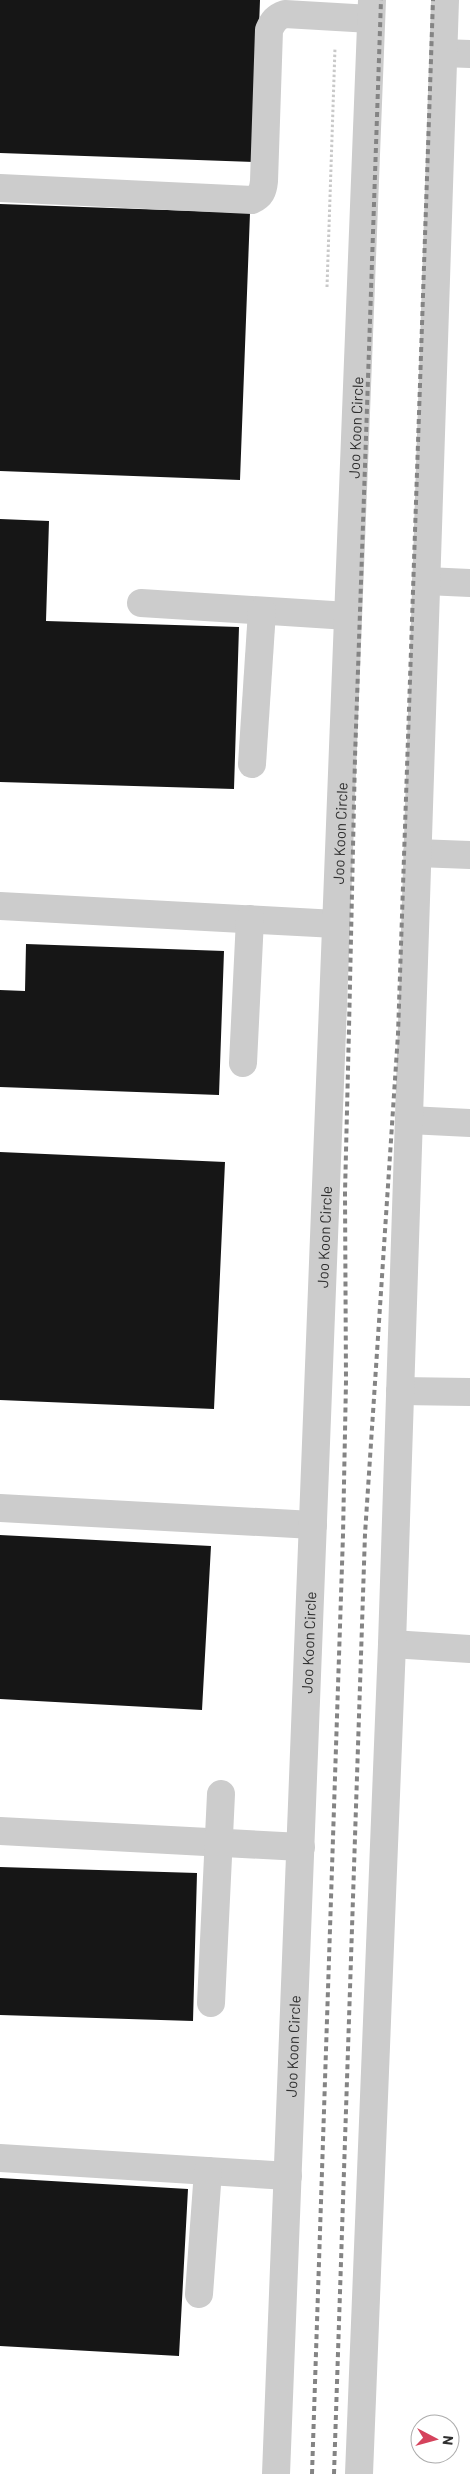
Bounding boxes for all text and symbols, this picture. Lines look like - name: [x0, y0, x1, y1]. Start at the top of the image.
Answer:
- street label: Joo Koon Circle: [344, 376, 366, 479]
- street label: Joo Koon Circle: [329, 782, 351, 885]
- street label: Joo Koon Circle: [313, 1186, 335, 1288]
- street label: Joo Koon Circle: [297, 1591, 319, 1694]
- street label: Joo Koon Circle: [282, 1995, 304, 2098]
- north arrow: [410, 2414, 460, 2464]
- text: N: [439, 2435, 457, 2446]

